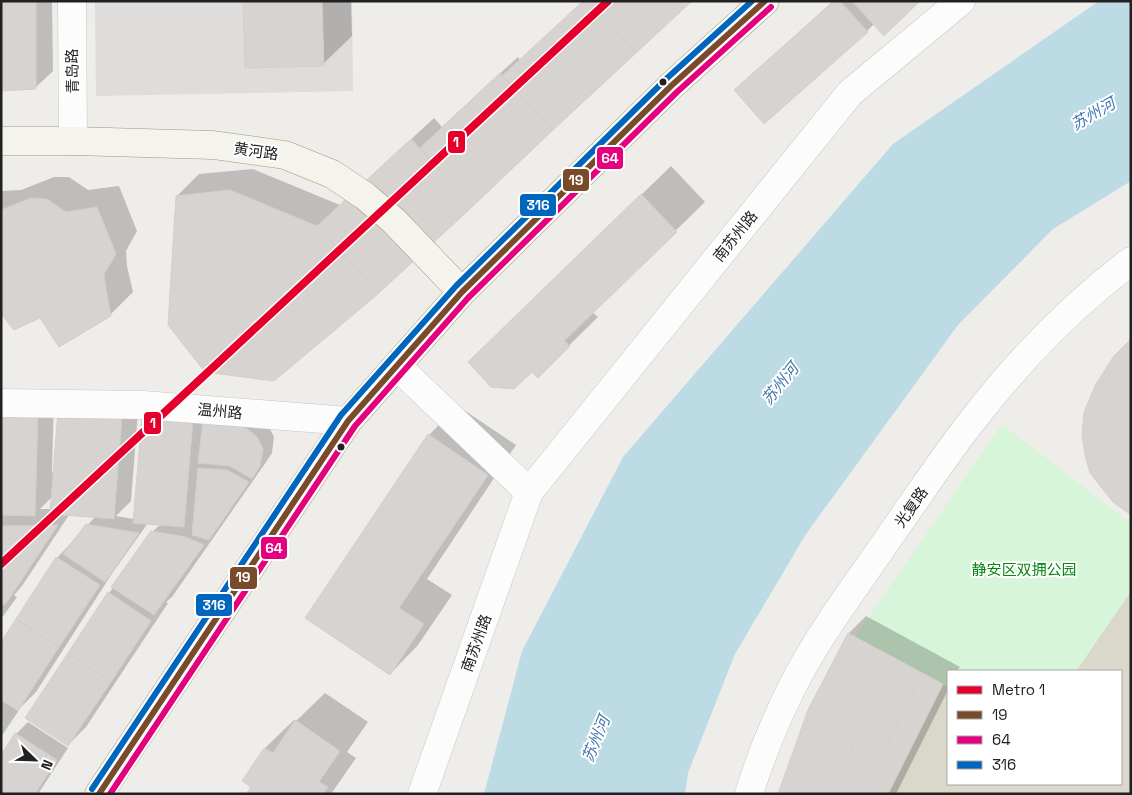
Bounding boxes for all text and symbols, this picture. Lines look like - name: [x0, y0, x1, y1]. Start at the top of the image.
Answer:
- street label: 青岛路: [62, 48, 82, 94]
- unlabelled marker: [658, 77, 668, 87]
- water label: 苏州河: [1067, 91, 1122, 135]
- line badge: 1: [447, 130, 466, 154]
- text: 1: [453, 133, 459, 151]
- street label: 黄河路: [232, 138, 280, 164]
- line badge: 64: [596, 146, 624, 170]
- text: 64: [601, 149, 619, 167]
- line badge: 19: [562, 168, 590, 192]
- text: 19: [569, 171, 583, 189]
- line badge: 316: [519, 193, 557, 217]
- text: 316: [526, 196, 550, 214]
- street label: 南苏州路: [709, 207, 761, 265]
- water label: 苏州河: [757, 356, 805, 409]
- street label: 温州路: [197, 400, 243, 422]
- line badge: 1: [143, 411, 162, 435]
- text: 1: [150, 414, 156, 432]
- unlabelled marker: [336, 442, 346, 452]
- street label: 光复路: [890, 483, 932, 531]
- line badge: 64: [260, 536, 288, 560]
- text: 64: [265, 539, 283, 557]
- park label: 静安区双拥公园: [971, 560, 1077, 579]
- line badge: 19: [229, 566, 258, 590]
- text: 19: [236, 568, 250, 586]
- line badge: 316: [195, 593, 233, 617]
- text: 316: [202, 596, 226, 614]
- street label: 南苏州路: [457, 612, 495, 674]
- legend: [947, 670, 1122, 785]
- text: Metro 1: [992, 680, 1045, 699]
- text: 19: [992, 705, 1007, 724]
- water label: 苏州河: [577, 710, 616, 765]
- text: 64: [992, 730, 1011, 749]
- north arrow: [10, 735, 60, 785]
- text: 316: [992, 755, 1016, 774]
- text: N: [37, 757, 57, 773]

